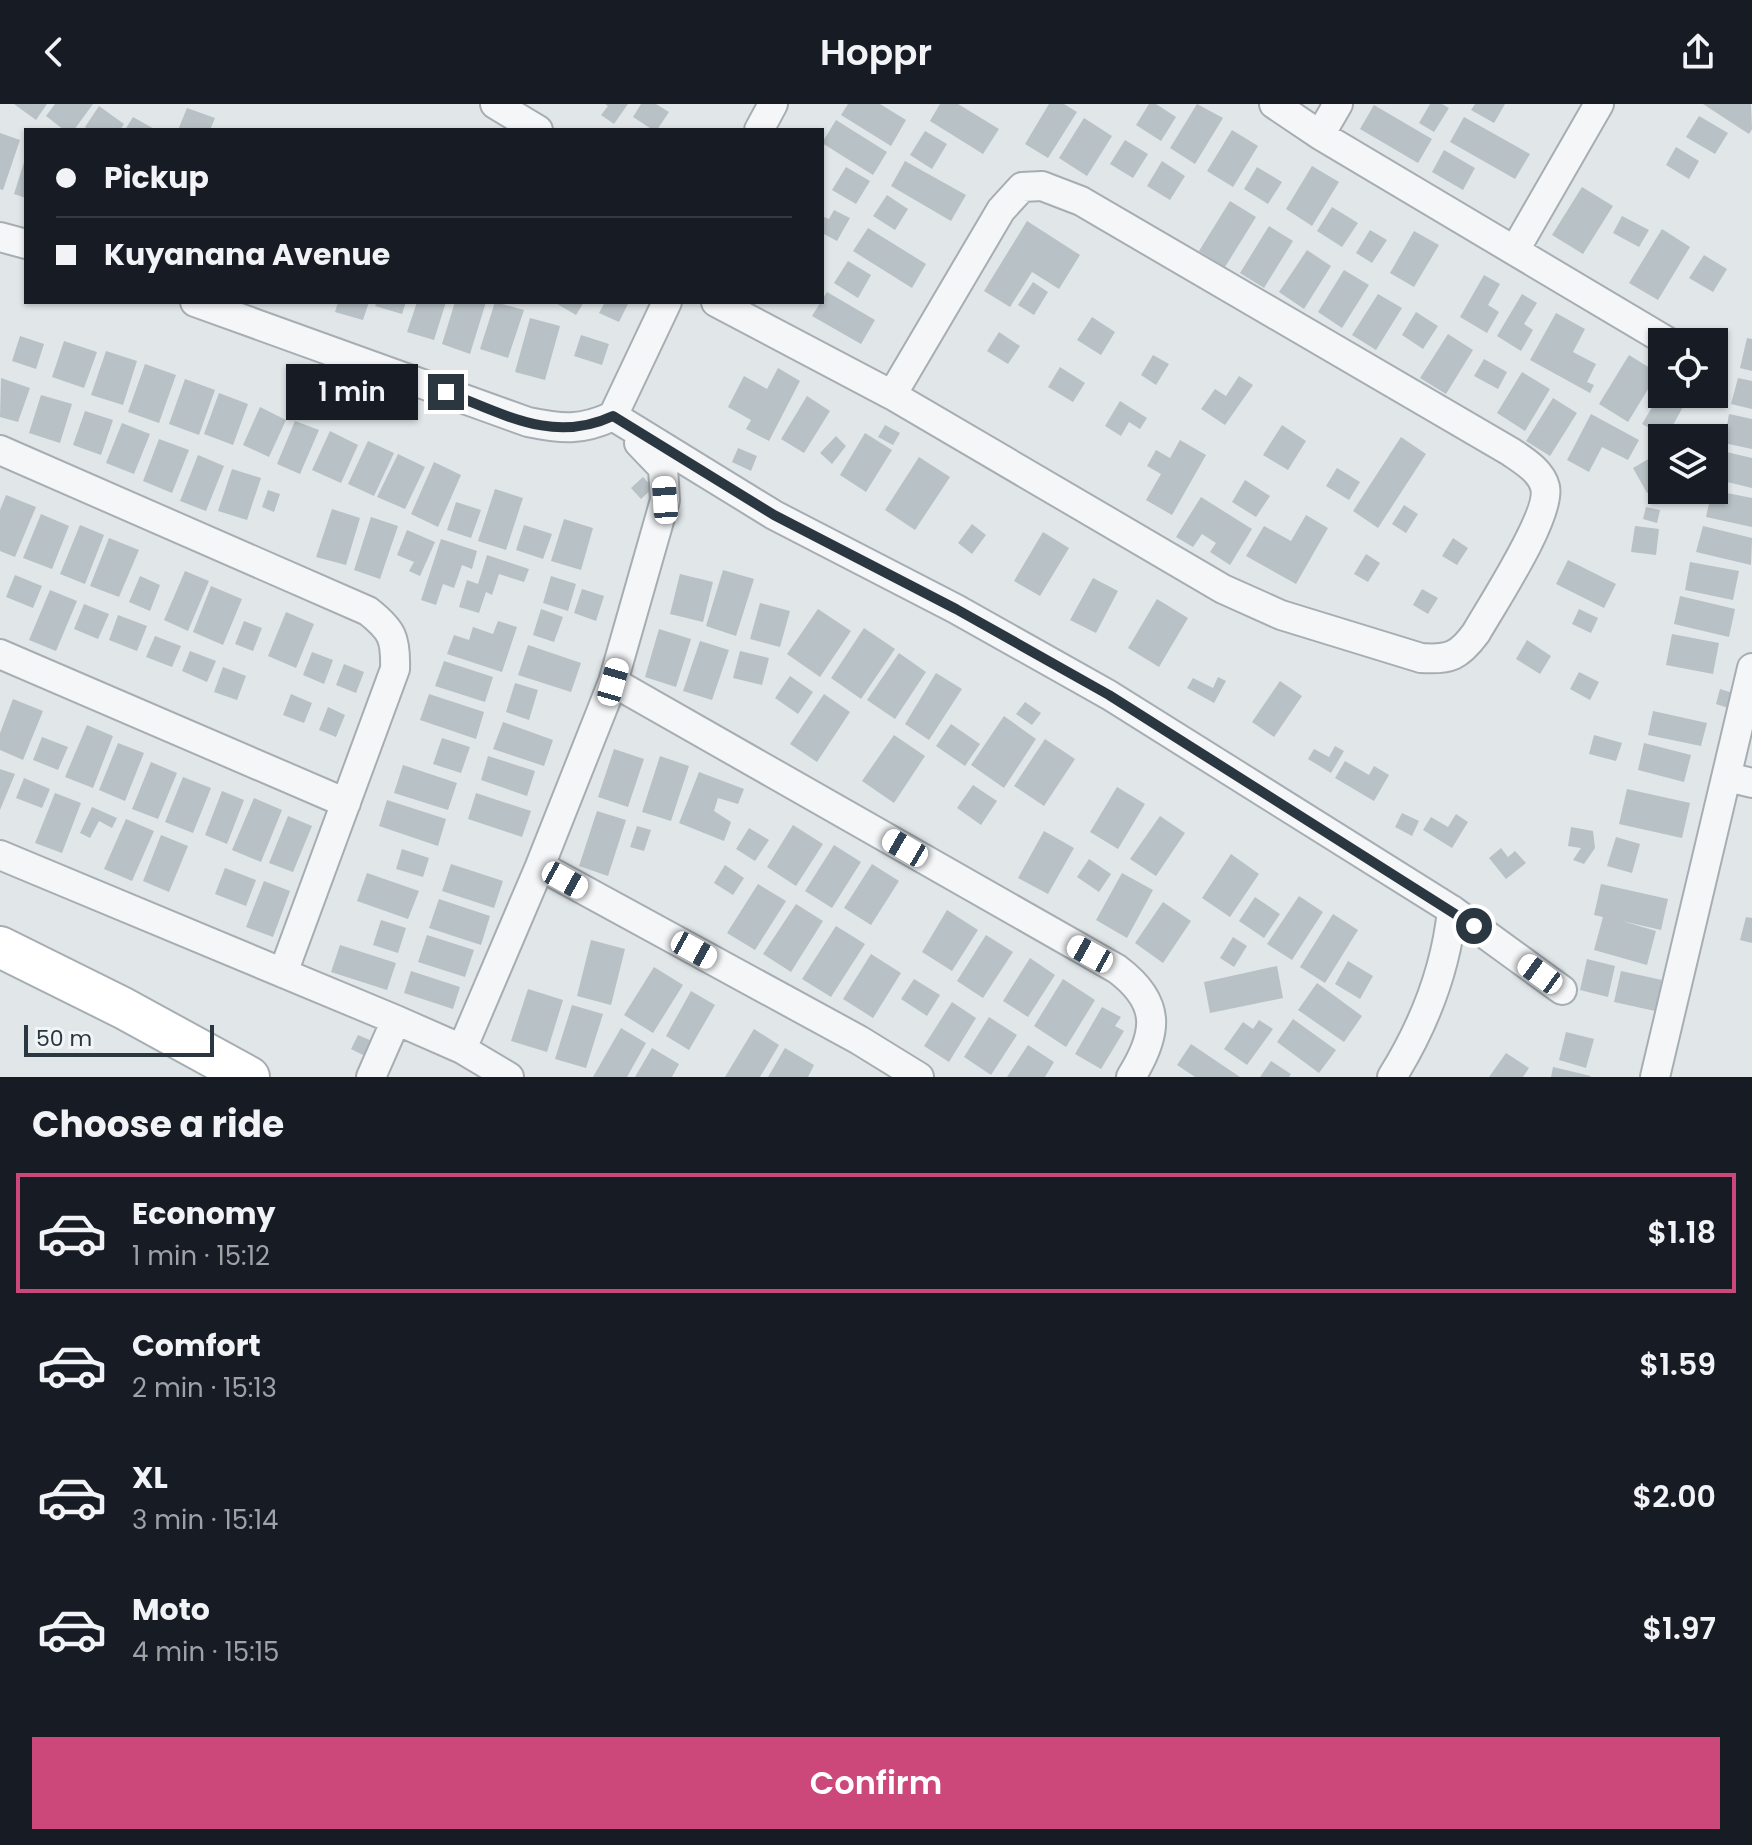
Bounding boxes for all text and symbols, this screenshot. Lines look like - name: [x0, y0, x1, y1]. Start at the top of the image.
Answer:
- text: Hoppr: [820, 27, 932, 78]
- icon: back: [32, 30, 76, 74]
- icon: share: [1676, 30, 1720, 74]
- text: Pickup: [104, 156, 209, 199]
- text: Kuyanana Avenue: [104, 233, 390, 276]
- map controls: [1648, 328, 1728, 504]
- button: locate: [1648, 328, 1728, 408]
- callout: 1 min: [286, 364, 418, 420]
- text: 1 min: [318, 374, 386, 410]
- route end: [428, 374, 464, 410]
- button: layers: [1648, 424, 1728, 504]
- car: [651, 475, 679, 525]
- car: [595, 656, 631, 708]
- car: [878, 826, 932, 870]
- car: [538, 858, 592, 902]
- route start: [1456, 908, 1492, 944]
- car: [667, 928, 721, 972]
- car: [1063, 932, 1117, 976]
- car: [1514, 950, 1566, 998]
- scale bar: [24, 1021, 214, 1057]
- text: 50 m: [36, 1023, 92, 1054]
- text: Choose a ride: [32, 1099, 284, 1150]
- text: Economy: [132, 1192, 276, 1235]
- icon: car: [36, 1197, 108, 1269]
- text: $1.18: [1648, 1211, 1716, 1254]
- text: 1 min · 15:12: [132, 1238, 270, 1274]
- text: Comfort: [132, 1324, 261, 1367]
- icon: car: [36, 1329, 108, 1401]
- text: $1.59: [1640, 1343, 1716, 1386]
- text: 2 min · 15:13: [132, 1370, 277, 1406]
- text: XL: [132, 1456, 168, 1499]
- icon: car: [36, 1461, 108, 1533]
- text: $2.00: [1633, 1475, 1716, 1518]
- text: 3 min · 15:14: [132, 1502, 278, 1538]
- text: Moto: [132, 1588, 210, 1631]
- icon: car: [36, 1593, 108, 1665]
- text: $1.97: [1643, 1607, 1716, 1650]
- text: 4 min · 15:15: [132, 1634, 279, 1670]
- button: Confirm: [32, 1737, 1720, 1829]

